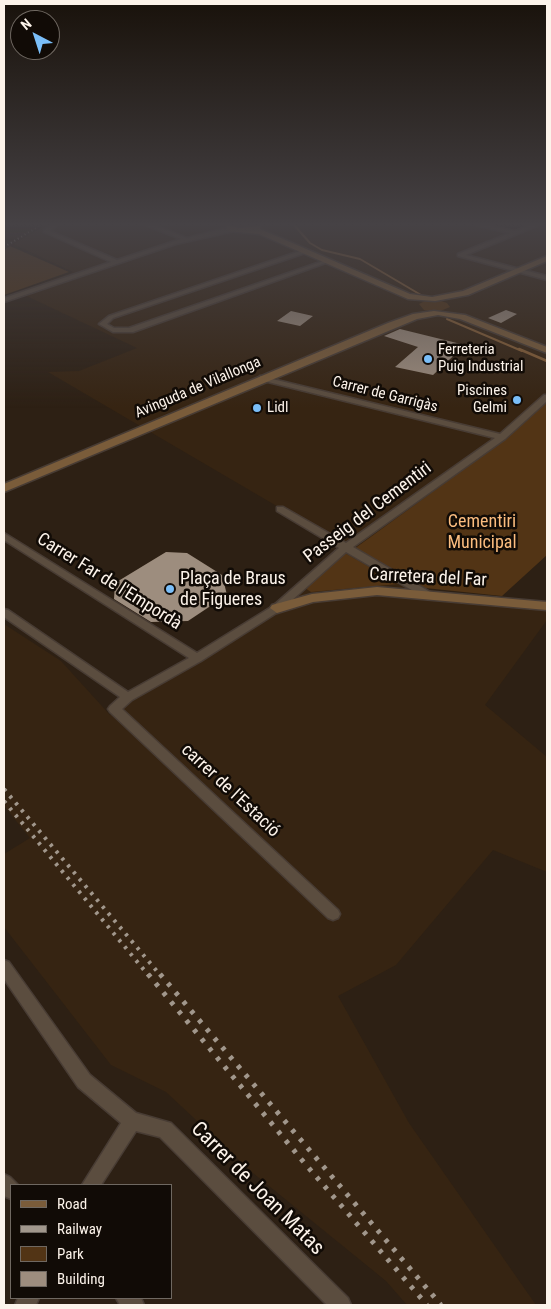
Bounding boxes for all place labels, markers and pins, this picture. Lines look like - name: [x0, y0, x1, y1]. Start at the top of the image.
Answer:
- place label: Ferreteria Puig Industrial: [438, 341, 523, 376]
- marker: Ferreteria Puig Industrial: [422, 353, 434, 365]
- place label: Piscines Gelmi: [457, 382, 507, 417]
- marker: Piscines Gelmi: [511, 394, 523, 406]
- place label: Lidl: [267, 399, 288, 417]
- marker: Lidl: [251, 402, 263, 414]
- place label: Plaça de Braus de Figueres: [180, 568, 286, 610]
- marker: Plaça de Braus de Figueres: [164, 583, 176, 595]

